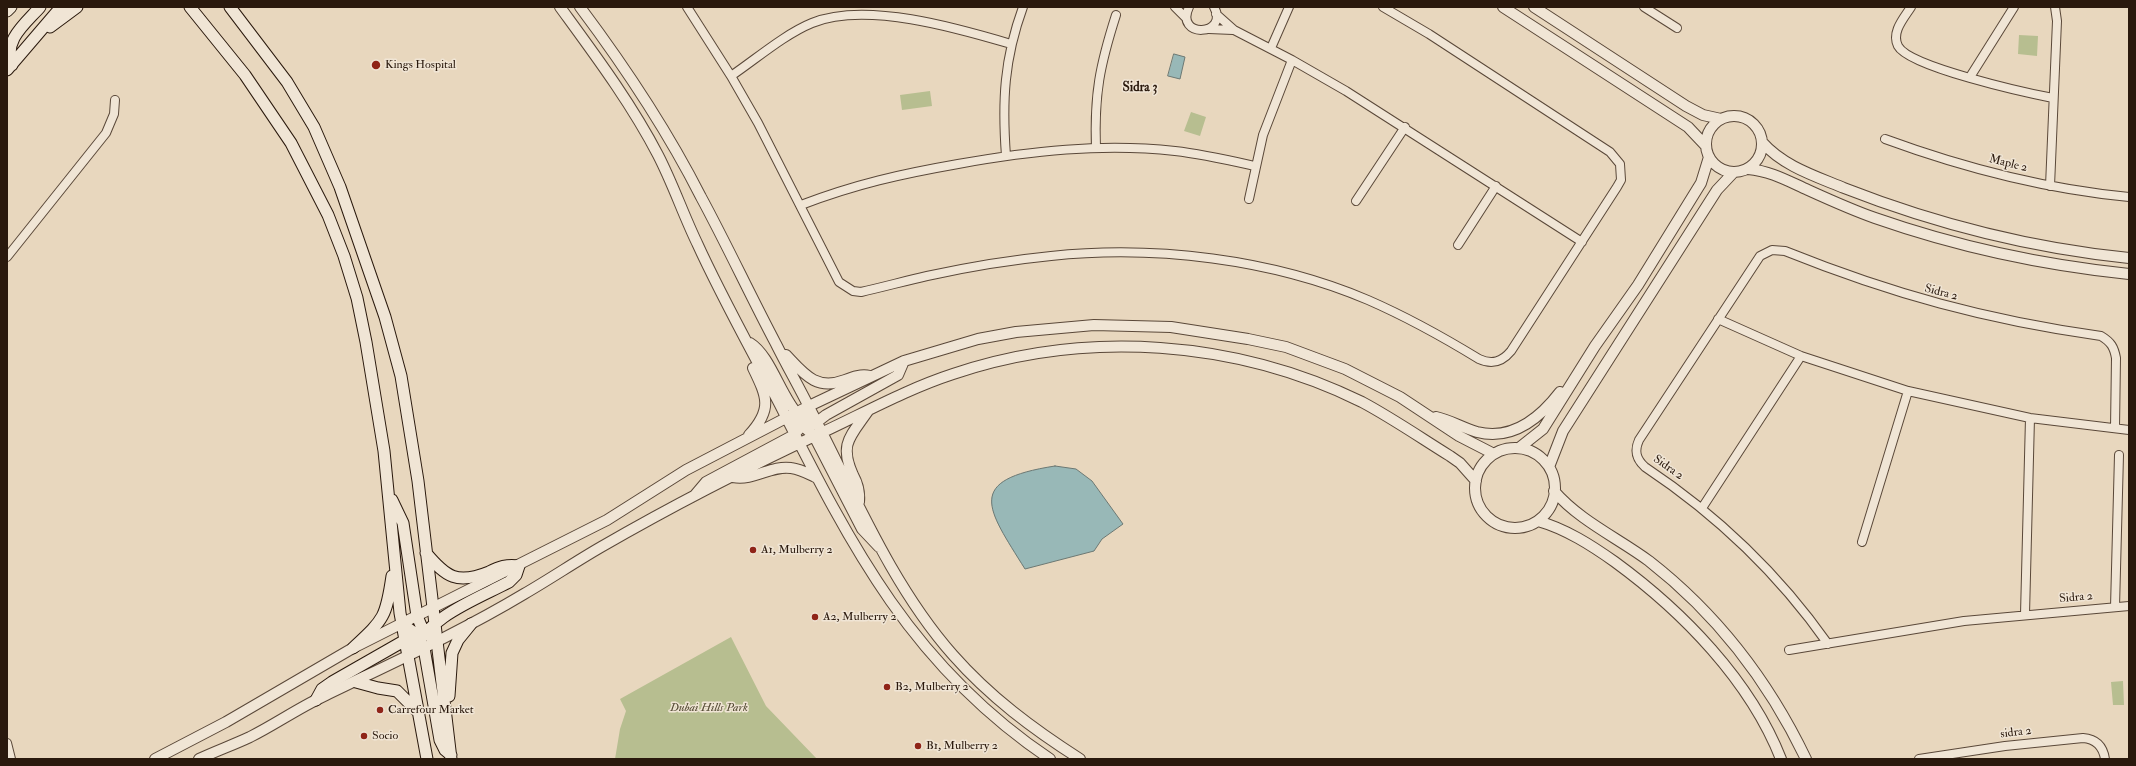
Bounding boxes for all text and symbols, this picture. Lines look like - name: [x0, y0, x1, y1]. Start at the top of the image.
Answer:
- place label: Kings Hospital: [385, 58, 456, 72]
- marker: Kings Hospital: [370, 59, 382, 71]
- district label: Sidra 3: [1123, 80, 1157, 96]
- street label: Maple 2: [1987, 152, 2029, 176]
- street label: Sidra 2: [1923, 282, 1959, 304]
- street label: Sidra 2: [1650, 452, 1686, 484]
- place label: A1, Mulberry 2: [761, 543, 833, 557]
- marker: A1, Mulberry 2: [748, 545, 758, 555]
- street label: Sidra 2: [2059, 589, 2093, 607]
- place label: A2, Mulberry 2: [823, 610, 896, 624]
- marker: A2, Mulberry 2: [810, 612, 820, 622]
- place label: B2, Mulberry 2: [895, 680, 969, 694]
- marker: B2, Mulberry 2: [882, 682, 892, 692]
- park label: Dubai Hills Park: [670, 701, 748, 715]
- place label: Carrefour Market: [388, 703, 474, 717]
- marker: Carrefour Market: [375, 705, 385, 715]
- street label: sidra 2: [2000, 724, 2032, 742]
- place label: Socio: [372, 729, 398, 743]
- marker: Socio: [359, 731, 369, 741]
- place label: B1, Mulberry 2: [926, 739, 998, 753]
- marker: B1, Mulberry 2: [913, 741, 923, 751]

